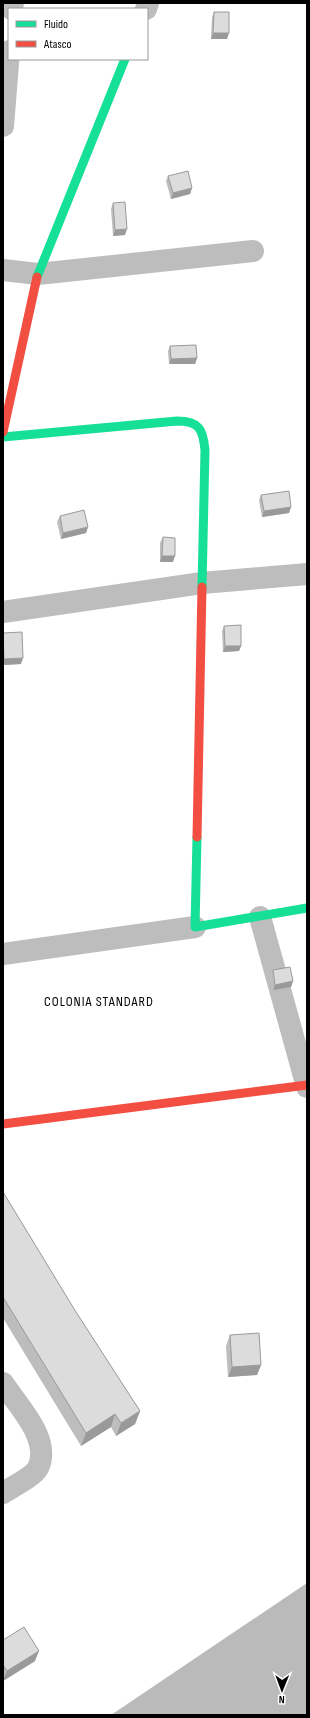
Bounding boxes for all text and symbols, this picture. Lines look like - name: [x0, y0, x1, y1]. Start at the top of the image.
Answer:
- legend: [8, 8, 148, 60]
- text: Fluido: [44, 17, 68, 32]
- text: Atasco: [43, 37, 71, 52]
- district label: COLONIA STANDARD: [44, 993, 154, 1010]
- north arrow: [262, 1670, 302, 1710]
- text: N: [279, 1693, 285, 1706]

